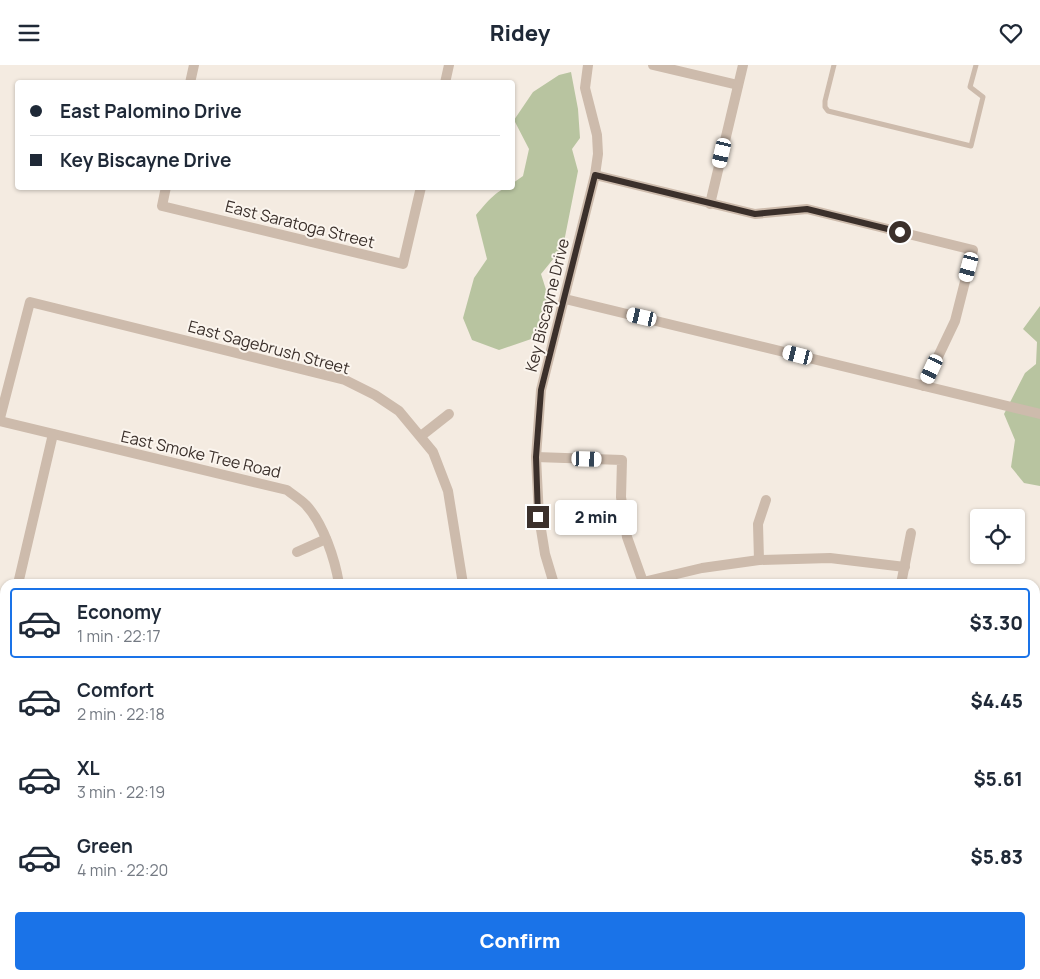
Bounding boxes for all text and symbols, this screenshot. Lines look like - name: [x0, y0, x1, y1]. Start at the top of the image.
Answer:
- text: Ridey: [490, 18, 550, 48]
- icon: menu: [15, 19, 43, 47]
- icon: heart: [997, 19, 1025, 47]
- text: East Palomino Drive: [60, 98, 242, 124]
- car: [711, 137, 732, 169]
- text: Key Biscayne Drive: [60, 147, 231, 173]
- street label: East Saratoga Street: [223, 195, 377, 253]
- route start: [889, 221, 911, 243]
- street label: Key Biscayne Drive: [520, 236, 574, 374]
- car: [957, 251, 980, 283]
- car: [625, 306, 658, 328]
- street label: East Sagebrush Street: [186, 315, 352, 379]
- car: [781, 344, 814, 366]
- car: [918, 352, 945, 386]
- street label: East Smoke Tree Road: [119, 425, 283, 483]
- car: [571, 451, 602, 467]
- callout: 2 min: [556, 499, 638, 535]
- route end: [527, 506, 549, 528]
- text: 2 min: [575, 506, 617, 528]
- map controls: [970, 509, 1025, 564]
- button: locate: [970, 509, 1025, 564]
- text: Economy: [77, 599, 161, 625]
- icon: car: [17, 601, 62, 646]
- text: $3.30: [969, 610, 1023, 636]
- text: 1 min · 22:17: [77, 625, 161, 647]
- text: Comfort: [77, 677, 154, 703]
- icon: car: [17, 679, 62, 724]
- text: $4.45: [971, 688, 1023, 714]
- text: 2 min · 22:18: [77, 703, 165, 725]
- text: XL: [77, 755, 100, 781]
- icon: car: [17, 757, 62, 802]
- text: $5.61: [973, 766, 1023, 792]
- text: 3 min · 22:19: [77, 781, 165, 803]
- text: Green: [77, 833, 133, 859]
- icon: car: [17, 835, 62, 880]
- text: $5.83: [970, 844, 1023, 870]
- text: 4 min · 22:20: [77, 859, 168, 881]
- button: Confirm: [15, 912, 1025, 970]

